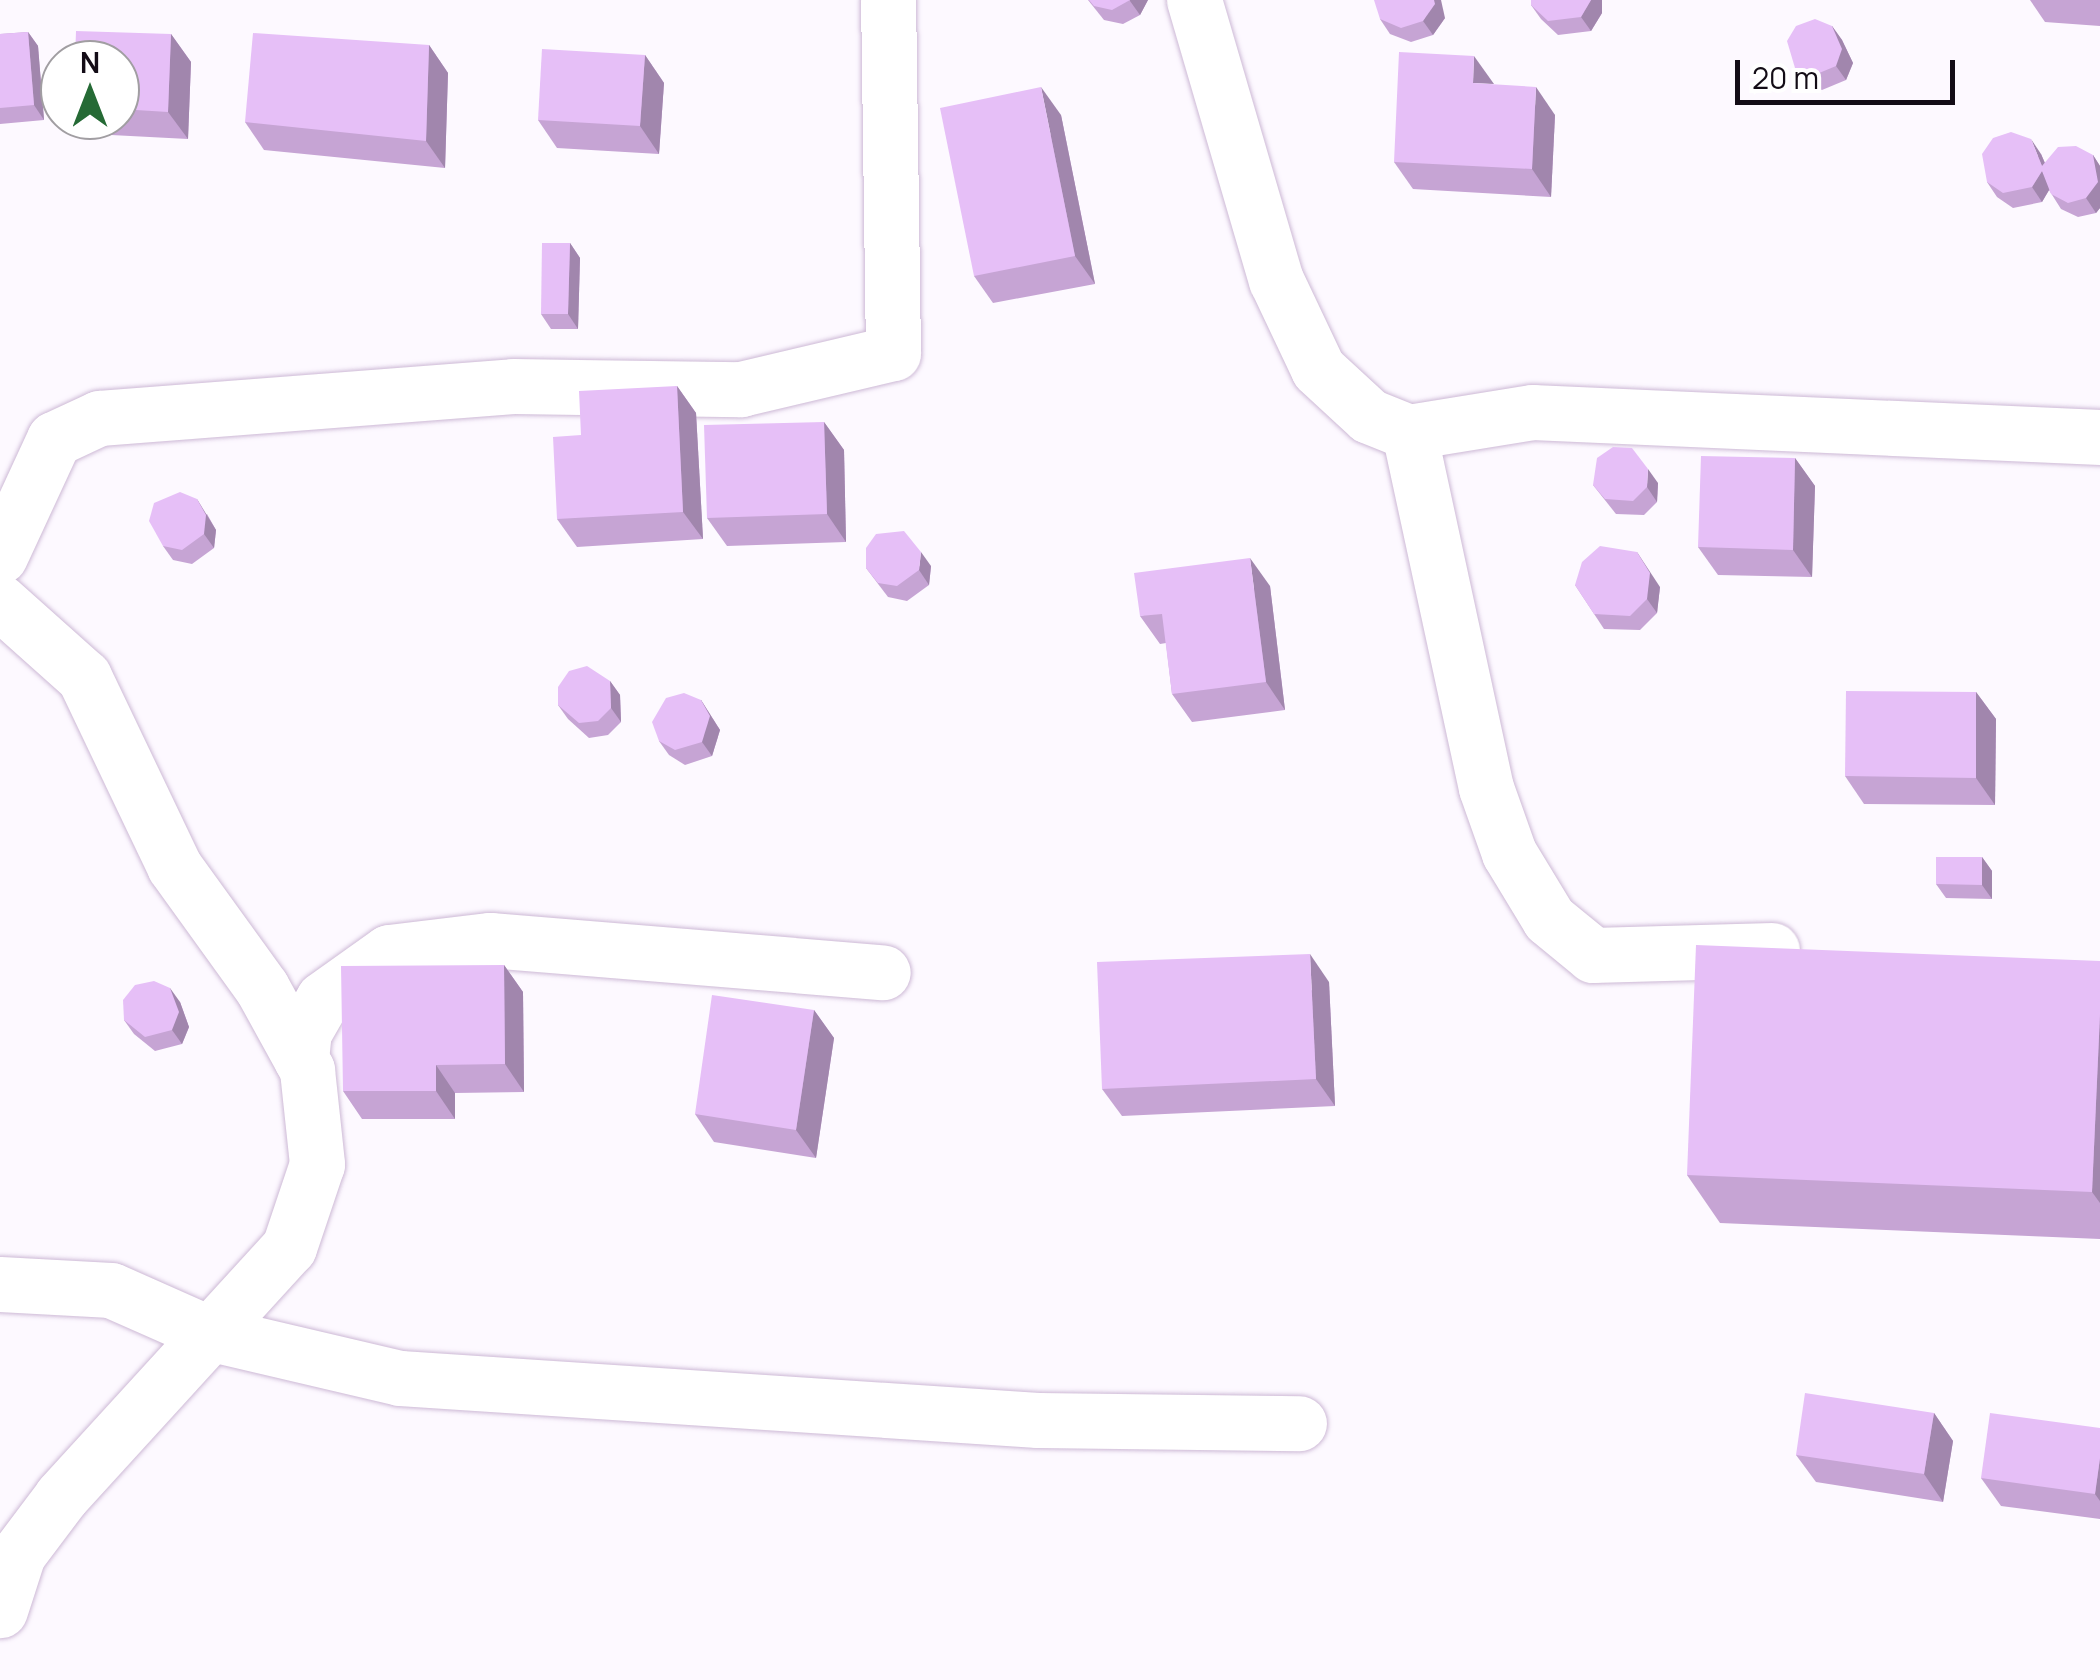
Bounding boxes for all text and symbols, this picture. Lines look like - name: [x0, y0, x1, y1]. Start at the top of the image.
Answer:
- north arrow: [40, 40, 140, 140]
- scale bar: [1740, 40, 1960, 102]
- text: N: [80, 43, 100, 81]
- text: 20 m: [1752, 57, 1819, 98]

